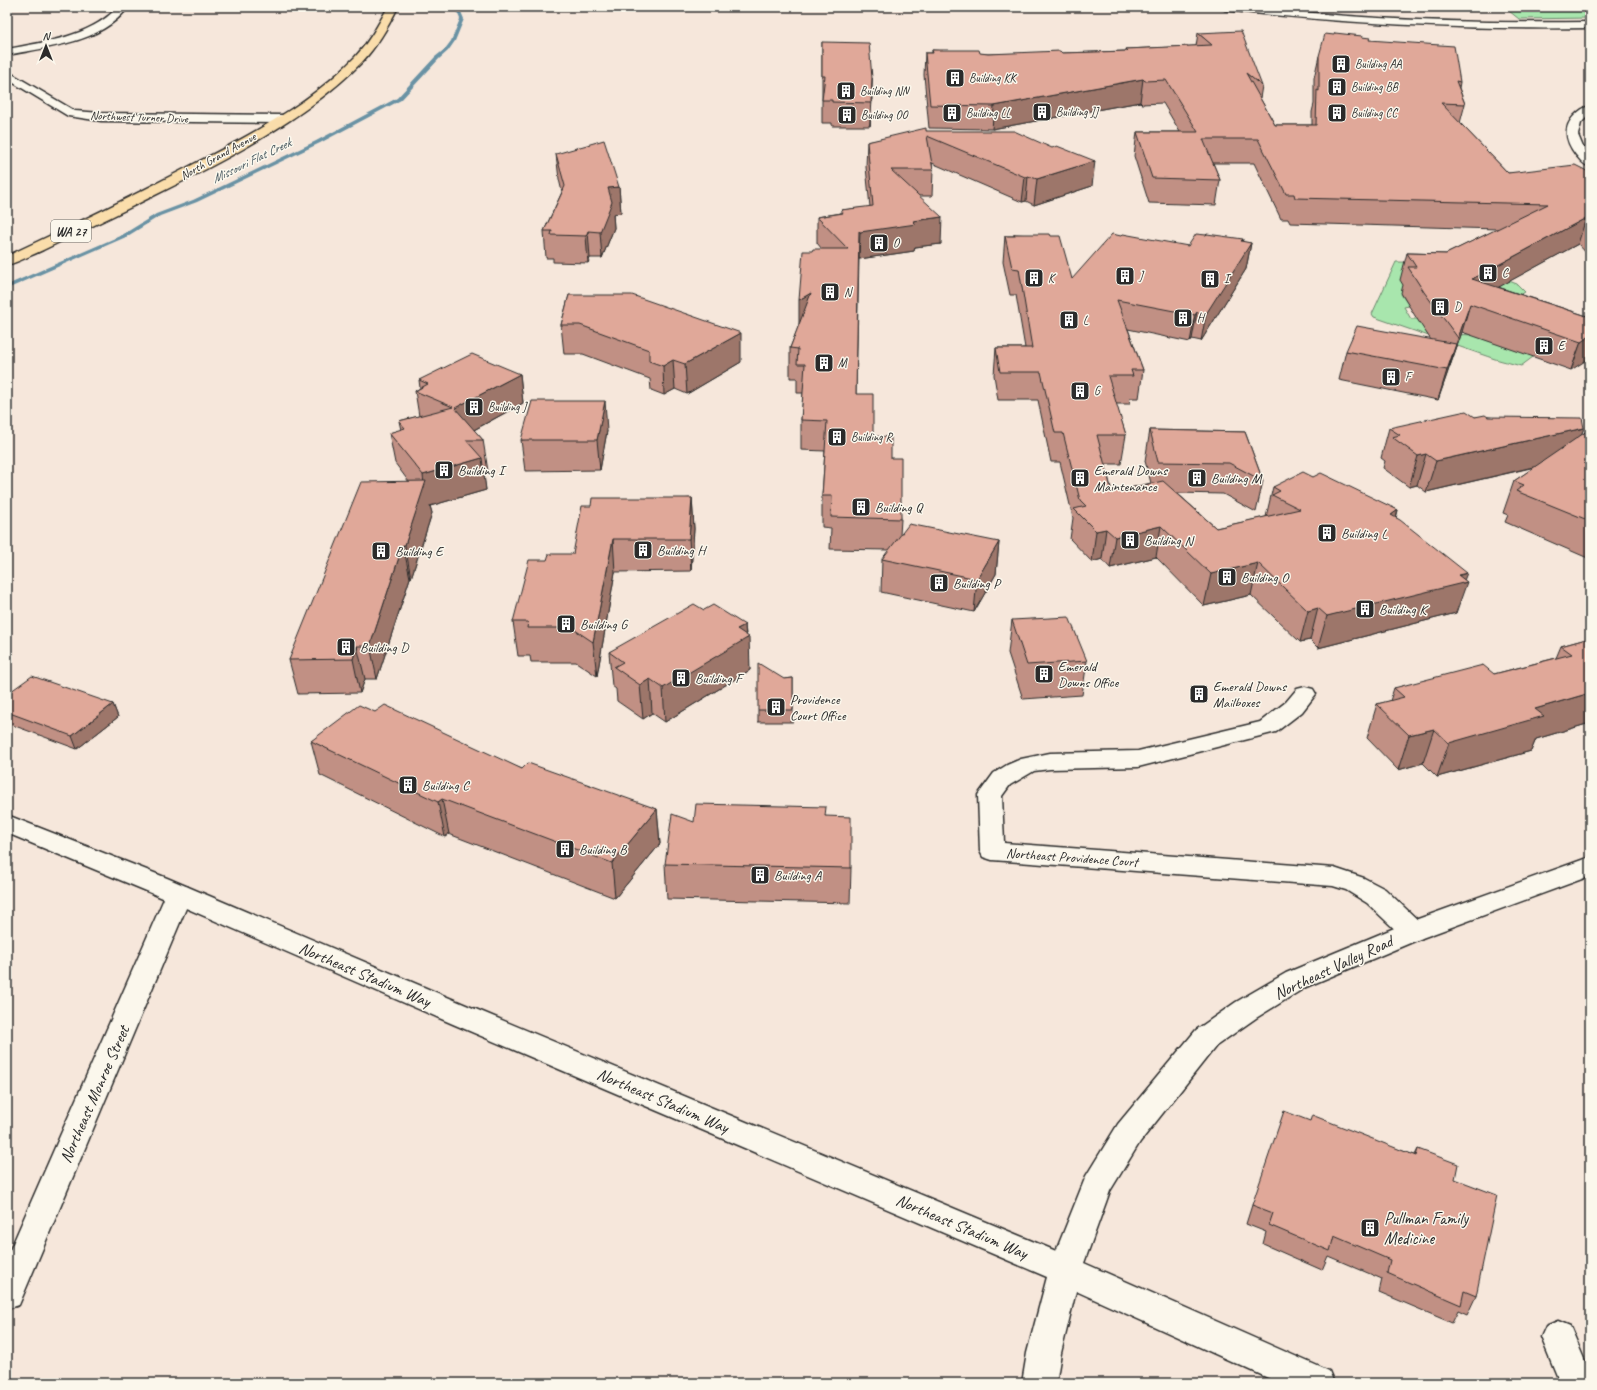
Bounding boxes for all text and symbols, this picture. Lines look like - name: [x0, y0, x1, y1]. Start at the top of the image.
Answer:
- north arrow: [26, 26, 66, 66]
- text: N: [43, 29, 52, 43]
- building icon: Building AA: [1330, 53, 1352, 75]
- place label: Building AA: [1355, 56, 1403, 72]
- building icon: Building KK: [944, 67, 966, 89]
- place label: Building KK: [969, 70, 1017, 86]
- building icon: Building BB: [1326, 76, 1348, 98]
- place label: Building BB: [1351, 79, 1399, 95]
- building icon: Building NN: [835, 80, 857, 102]
- place label: Building NN: [860, 83, 911, 99]
- building icon: Building JJ: [1031, 101, 1053, 123]
- building icon: Building LL: [941, 102, 963, 124]
- building icon: Building CC: [1326, 102, 1348, 124]
- building icon: Building OO: [836, 104, 858, 126]
- place label: Building JJ: [1056, 104, 1100, 120]
- place label: Building LL: [966, 105, 1011, 121]
- place label: Building CC: [1351, 105, 1399, 121]
- street label: Northwest Turner Drive: [90, 107, 189, 127]
- place label: Building OO: [861, 107, 908, 123]
- street label: North Grand Avenue: [177, 128, 260, 183]
- water label: Missouri Flat Creek: [209, 134, 295, 187]
- road number: WA 27: [51, 220, 91, 242]
- building icon: O: [868, 232, 890, 254]
- place label: O: [893, 235, 901, 251]
- building icon: C: [1477, 262, 1499, 284]
- building icon: J: [1114, 265, 1136, 287]
- place label: C: [1502, 265, 1509, 281]
- building icon: K: [1023, 267, 1045, 289]
- place label: J: [1138, 268, 1145, 284]
- building icon: I: [1199, 268, 1221, 290]
- place label: K: [1048, 270, 1057, 286]
- place label: I: [1224, 271, 1232, 287]
- building icon: N: [819, 281, 841, 303]
- place label: N: [844, 284, 853, 300]
- building icon: D: [1429, 296, 1451, 318]
- place label: D: [1454, 299, 1462, 315]
- building icon: H: [1172, 307, 1194, 329]
- building icon: L: [1058, 309, 1080, 331]
- place label: H: [1197, 310, 1206, 326]
- place label: L: [1083, 312, 1089, 328]
- building icon: E: [1533, 335, 1555, 357]
- place label: E: [1558, 338, 1566, 354]
- building icon: M: [813, 352, 835, 374]
- place label: M: [838, 355, 848, 371]
- building icon: F: [1380, 366, 1402, 388]
- place label: F: [1405, 369, 1413, 385]
- building icon: G: [1069, 380, 1091, 402]
- place label: G: [1094, 383, 1101, 399]
- building icon: Building J: [463, 396, 485, 418]
- place label: Building J: [488, 399, 528, 415]
- building icon: Building R: [826, 426, 848, 448]
- place label: Building R: [851, 429, 893, 445]
- building icon: Building I: [433, 459, 455, 481]
- place label: Building I: [458, 462, 507, 479]
- place label: Emerald Downs Maintenance: [1094, 462, 1168, 495]
- building icon: Emerald Downs Maintenance: [1069, 467, 1091, 489]
- building icon: Building M: [1186, 467, 1208, 489]
- place label: Building M: [1211, 470, 1263, 487]
- building icon: Building Q: [850, 496, 872, 518]
- place label: Building Q: [875, 499, 924, 516]
- building icon: Building L: [1316, 522, 1338, 544]
- place label: Building L: [1341, 525, 1388, 542]
- building icon: Building N: [1119, 529, 1141, 551]
- place label: Building N: [1144, 532, 1195, 549]
- building icon: Building H: [632, 539, 654, 561]
- building icon: Building E: [370, 540, 392, 562]
- place label: Building H: [657, 542, 707, 559]
- place label: Building E: [395, 543, 444, 560]
- building icon: Building O: [1216, 566, 1238, 588]
- place label: Building O: [1241, 569, 1290, 586]
- building icon: Building P: [928, 572, 950, 594]
- place label: Building P: [953, 575, 1002, 592]
- building icon: Building K: [1354, 598, 1376, 620]
- place label: Building K: [1379, 601, 1429, 618]
- building icon: Building G: [555, 613, 577, 635]
- place label: Building G: [580, 616, 629, 633]
- building icon: Building D: [335, 636, 357, 658]
- place label: Building D: [360, 639, 410, 656]
- place label: Emerald Downs Office: [1058, 658, 1120, 691]
- building icon: Emerald Downs Office: [1033, 663, 1055, 685]
- building icon: Building F: [670, 667, 692, 689]
- place label: Building F: [695, 670, 745, 687]
- place label: Emerald Downs Mailboxes: [1213, 678, 1287, 711]
- building icon: Emerald Downs Mailboxes: [1188, 683, 1210, 705]
- place label: Providence Court Office: [790, 691, 847, 724]
- building icon: Providence Court Office: [765, 696, 787, 718]
- building icon: Building C: [397, 774, 419, 796]
- place label: Building C: [422, 777, 470, 794]
- building icon: Building B: [554, 838, 576, 860]
- place label: Building B: [579, 841, 628, 858]
- street label: Northeast Providence Court: [1006, 844, 1141, 871]
- building icon: Building A: [749, 864, 771, 886]
- place label: Building A: [774, 867, 822, 884]
- street label: Northeast Valley Road: [1270, 930, 1398, 1004]
- street label: Northeast Stadium Way: [296, 937, 435, 1012]
- street label: Northeast Monroe Street: [55, 1020, 135, 1166]
- street label: Northeast Stadium Way: [594, 1063, 733, 1138]
- street label: Northeast Stadium Way: [893, 1189, 1032, 1264]
- place label: Pullman Family Medicine: [1384, 1208, 1469, 1249]
- building icon: Pullman Family Medicine: [1359, 1217, 1381, 1239]

